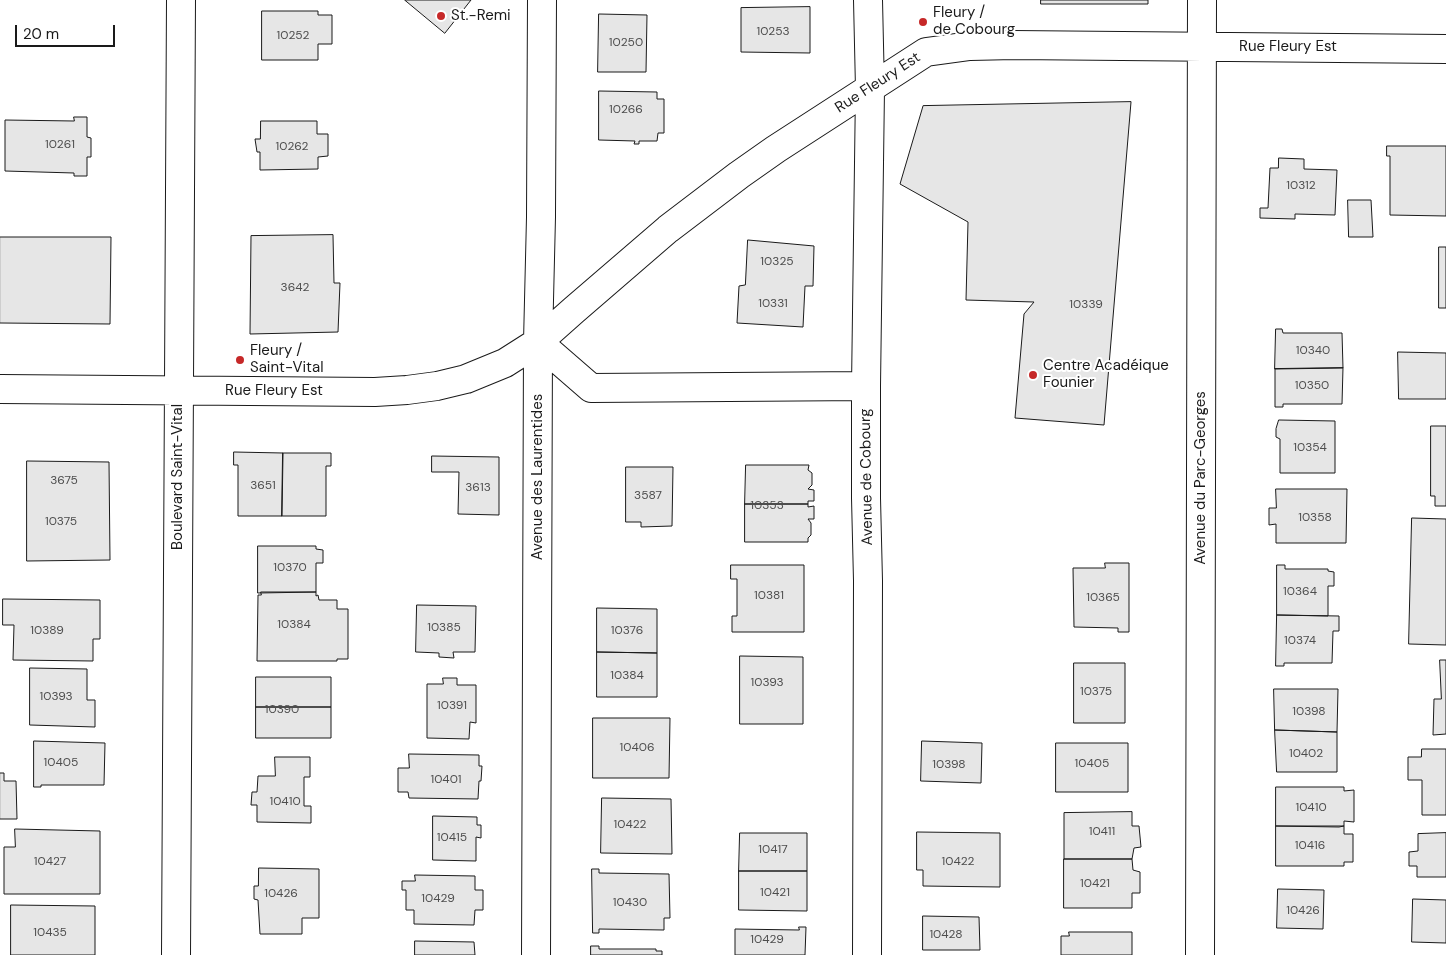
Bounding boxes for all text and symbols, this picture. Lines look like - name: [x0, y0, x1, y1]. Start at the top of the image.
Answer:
- place label: Fleury / de Cobourg: [933, 4, 1015, 39]
- place label: St.-Remi: [451, 7, 511, 25]
- marker: St.-Remi: [435, 10, 447, 22]
- scale bar: [18, 15, 118, 47]
- marker: Fleury / de Cobourg: [917, 16, 929, 28]
- text: 20 m: [23, 24, 59, 44]
- house number: 10253: [756, 25, 790, 39]
- house number: 10252: [277, 29, 309, 43]
- house number: 10250: [609, 36, 643, 50]
- street label: Rue Fleury Est: [1239, 38, 1337, 56]
- street label: Rue Fleury Est: [832, 49, 924, 117]
- house number: 10266: [609, 103, 643, 117]
- house number: 10261: [45, 138, 75, 152]
- house number: 10262: [276, 140, 308, 154]
- house number: 10312: [1286, 179, 1316, 193]
- house number: 10325: [760, 255, 794, 269]
- house number: 3642: [281, 281, 309, 295]
- house number: 10331: [758, 297, 788, 311]
- house number: 10339: [1069, 298, 1103, 312]
- place label: Fleury / Saint-Vital: [250, 342, 323, 377]
- house number: 10340: [1296, 344, 1330, 358]
- marker: Fleury / Saint-Vital: [234, 354, 246, 366]
- place label: Centre Acadéique Founier: [1043, 357, 1169, 392]
- marker: Centre Acadéique Founier: [1027, 369, 1039, 381]
- house number: 10350: [1295, 379, 1329, 393]
- street label: Rue Fleury Est: [225, 382, 323, 400]
- street label: Avenue du Parc-Georges: [1192, 391, 1210, 565]
- street label: Avenue des Laurentides: [529, 394, 547, 560]
- street label: Boulevard Saint-Vital: [169, 404, 187, 550]
- street label: Avenue de Cobourg: [857, 408, 877, 546]
- house number: 10354: [1293, 441, 1327, 455]
- house number: 3675: [50, 474, 78, 488]
- house number: 3651: [250, 479, 276, 493]
- house number: 3613: [465, 481, 491, 495]
- house number: 3587: [634, 489, 662, 503]
- house number: 10353: [750, 499, 784, 513]
- house number: 10358: [1298, 511, 1332, 525]
- house number: 10375: [45, 515, 77, 529]
- house number: 10370: [273, 561, 307, 575]
- house number: 10364: [1283, 585, 1317, 599]
- house number: 10381: [754, 589, 784, 603]
- house number: 10365: [1086, 591, 1120, 605]
- house number: 10384: [277, 618, 311, 632]
- house number: 10385: [427, 621, 461, 635]
- house number: 10389: [30, 624, 64, 638]
- house number: 10376: [611, 624, 643, 638]
- house number: 10374: [1284, 634, 1316, 648]
- house number: 10384: [610, 669, 644, 683]
- house number: 10393: [750, 676, 784, 690]
- house number: 10375: [1080, 685, 1112, 699]
- house number: 10393: [39, 690, 73, 704]
- house number: 10391: [437, 699, 467, 713]
- house number: 10390: [265, 703, 299, 717]
- house number: 10398: [1292, 705, 1326, 719]
- house number: 10406: [620, 741, 654, 755]
- house number: 10402: [1289, 747, 1323, 761]
- house number: 10405: [44, 756, 78, 770]
- house number: 10405: [1075, 757, 1109, 771]
- house number: 10398: [932, 758, 966, 772]
- house number: 10401: [430, 773, 462, 787]
- house number: 10410: [269, 795, 301, 809]
- house number: 10410: [1295, 801, 1327, 815]
- house number: 10422: [613, 818, 647, 832]
- house number: 10411: [1089, 825, 1115, 839]
- house number: 10415: [437, 831, 467, 845]
- house number: 10416: [1295, 839, 1325, 853]
- house number: 10417: [758, 843, 788, 857]
- house number: 10427: [34, 855, 66, 869]
- house number: 10422: [941, 855, 975, 869]
- house number: 10421: [1080, 877, 1110, 891]
- house number: 10421: [760, 886, 790, 900]
- house number: 10426: [264, 887, 298, 901]
- house number: 10429: [421, 892, 455, 906]
- house number: 10430: [613, 896, 647, 910]
- house number: 10426: [1286, 904, 1320, 918]
- house number: 10435: [33, 926, 67, 940]
- house number: 10428: [929, 928, 963, 942]
- house number: 10429: [750, 933, 784, 947]

